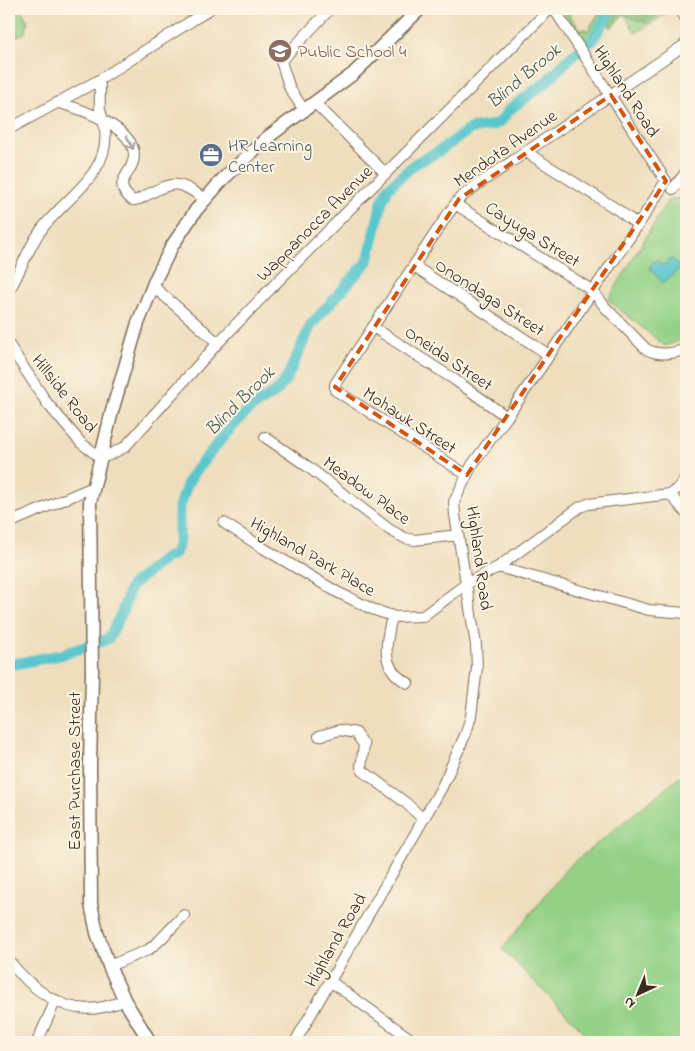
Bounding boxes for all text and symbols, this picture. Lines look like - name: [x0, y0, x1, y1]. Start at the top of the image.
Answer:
- water label: Blind Brook: [482, 37, 568, 116]
- school or university icon: Public School 4: [267, 38, 293, 64]
- place label: Public School 4: [298, 40, 407, 66]
- street label: Highland Road: [585, 41, 665, 144]
- street label: Mendota Avenue: [449, 104, 564, 195]
- place label: HR Learning Center: [228, 134, 312, 181]
- one-way arrow: [126, 135, 135, 150]
- office icon: HR Learning Center: [198, 142, 224, 168]
- street label: Wappanocca Avenue: [251, 160, 380, 288]
- street label: Cayuga Street: [479, 196, 584, 276]
- street label: Onondaga Street: [428, 253, 549, 345]
- street label: Oneida Street: [398, 320, 497, 399]
- street label: Hillside Road: [24, 349, 103, 439]
- water label: Blind Brook: [200, 360, 282, 443]
- street label: Mohawk Street: [357, 382, 461, 462]
- street label: Meadow Place: [317, 451, 416, 533]
- street label: Highland Road: [457, 504, 498, 612]
- street label: Highland Park Place: [244, 511, 380, 606]
- street label: East Purchase Street: [63, 692, 89, 850]
- street label: Highland Road: [299, 889, 375, 993]
- north arrow: [612, 968, 662, 1018]
- text: N: [619, 991, 641, 1013]

